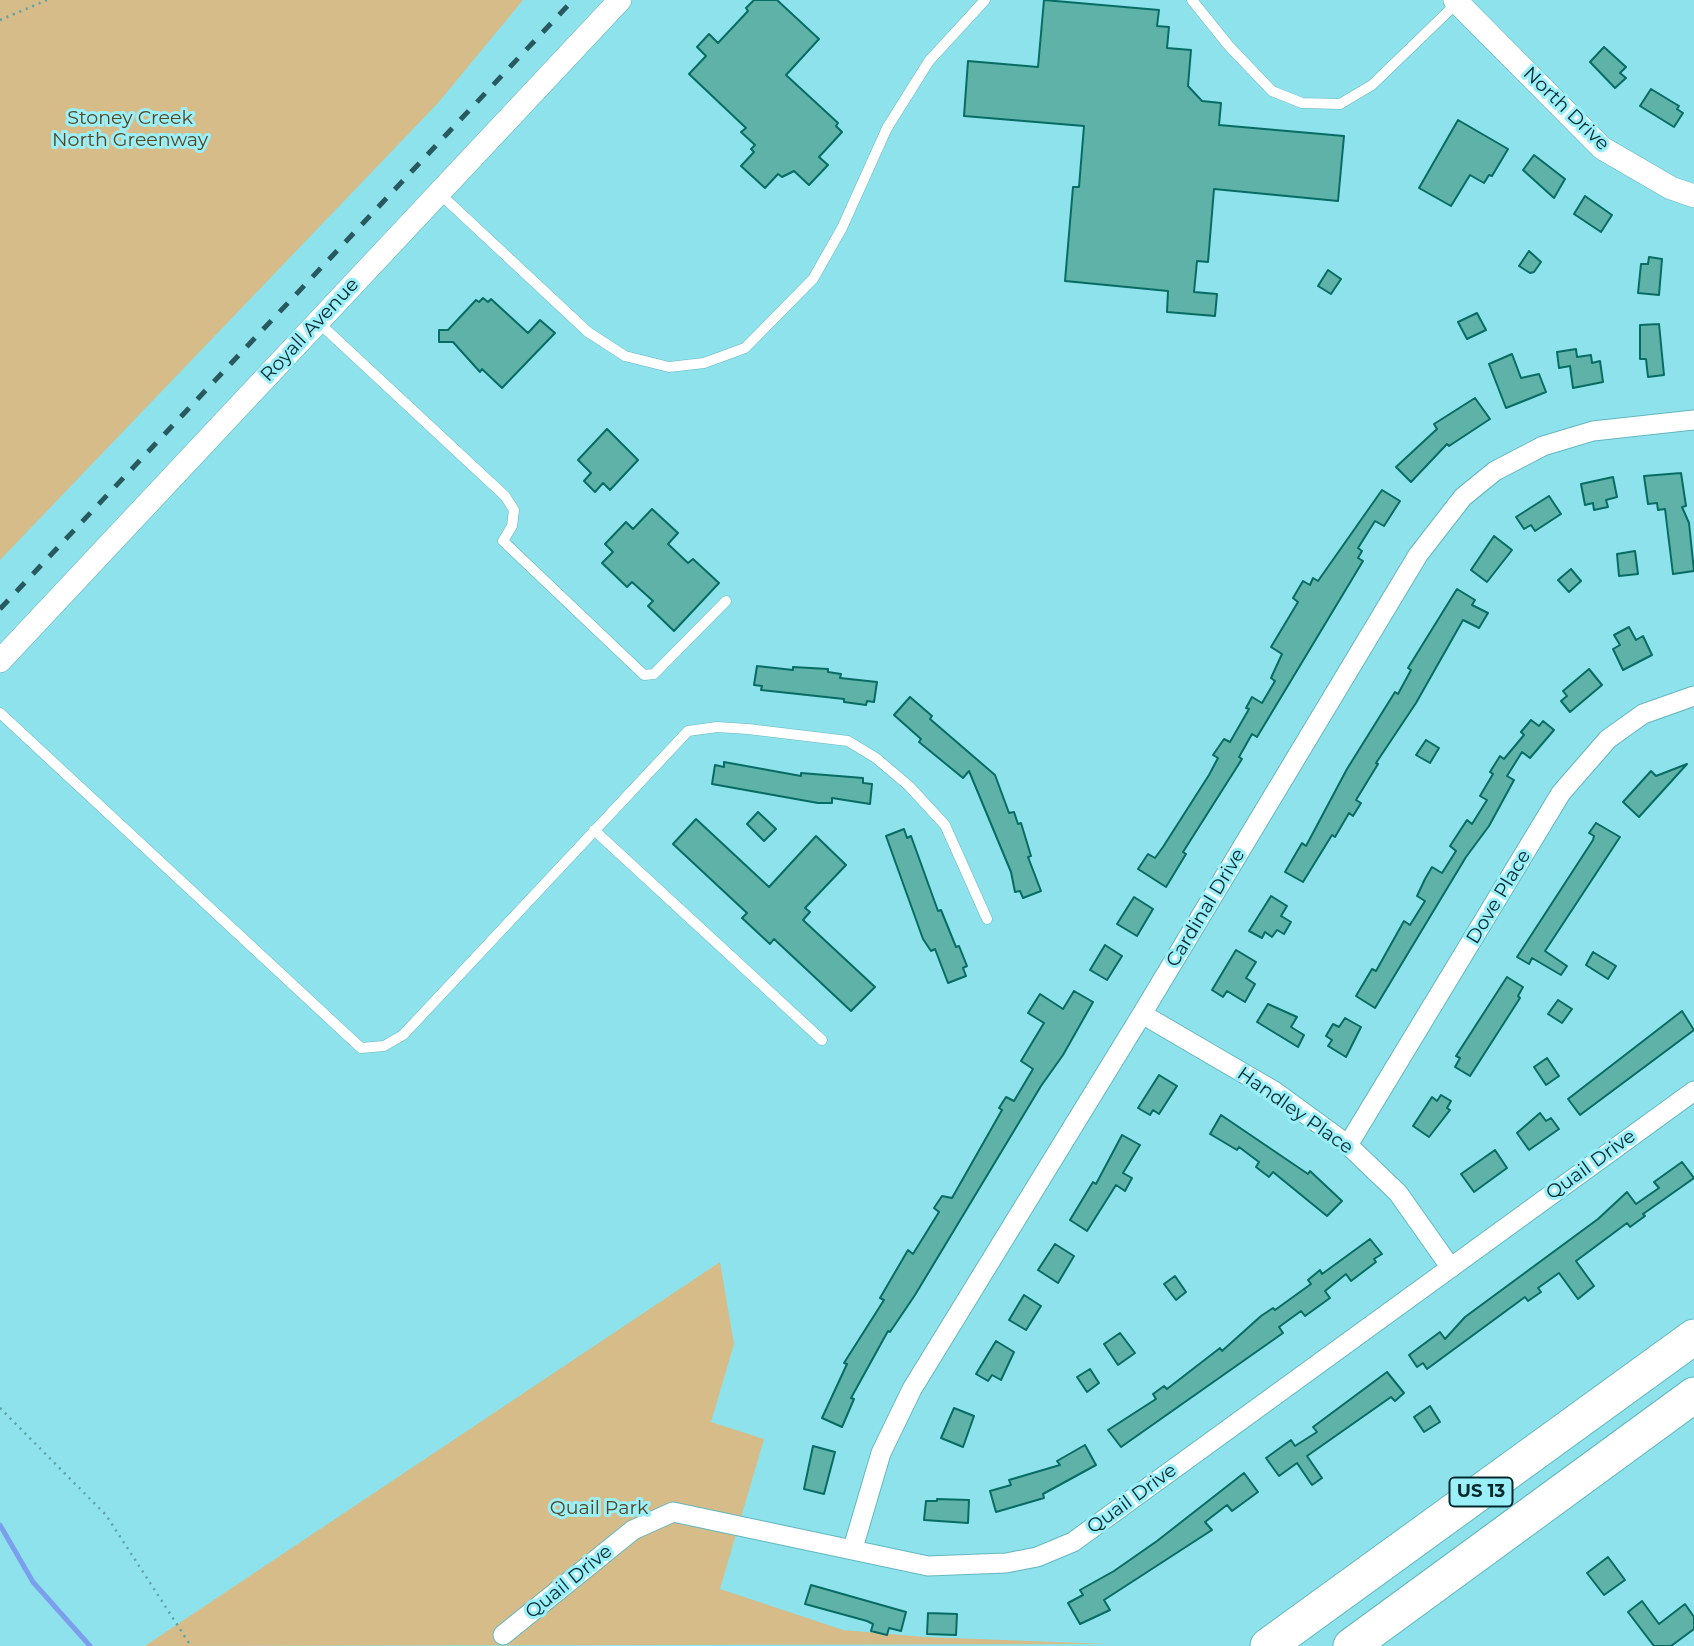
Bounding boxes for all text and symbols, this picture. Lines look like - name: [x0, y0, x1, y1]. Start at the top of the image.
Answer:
- street label: North Drive: [1518, 62, 1614, 156]
- park label: Stoney Creek North Greenway: [52, 107, 208, 151]
- street label: Royall Avenue: [256, 273, 364, 387]
- street label: Cardinal Drive: [1162, 845, 1250, 971]
- street label: Dove Place: [1462, 846, 1536, 948]
- street label: Handley Place: [1233, 1063, 1357, 1159]
- street label: Quail Drive: [1542, 1125, 1640, 1205]
- street label: Quail Drive: [1083, 1459, 1181, 1539]
- road number: US 13: [1450, 1478, 1512, 1506]
- park label: Quail Park: [550, 1497, 648, 1519]
- street label: Quail Drive: [521, 1540, 617, 1624]

